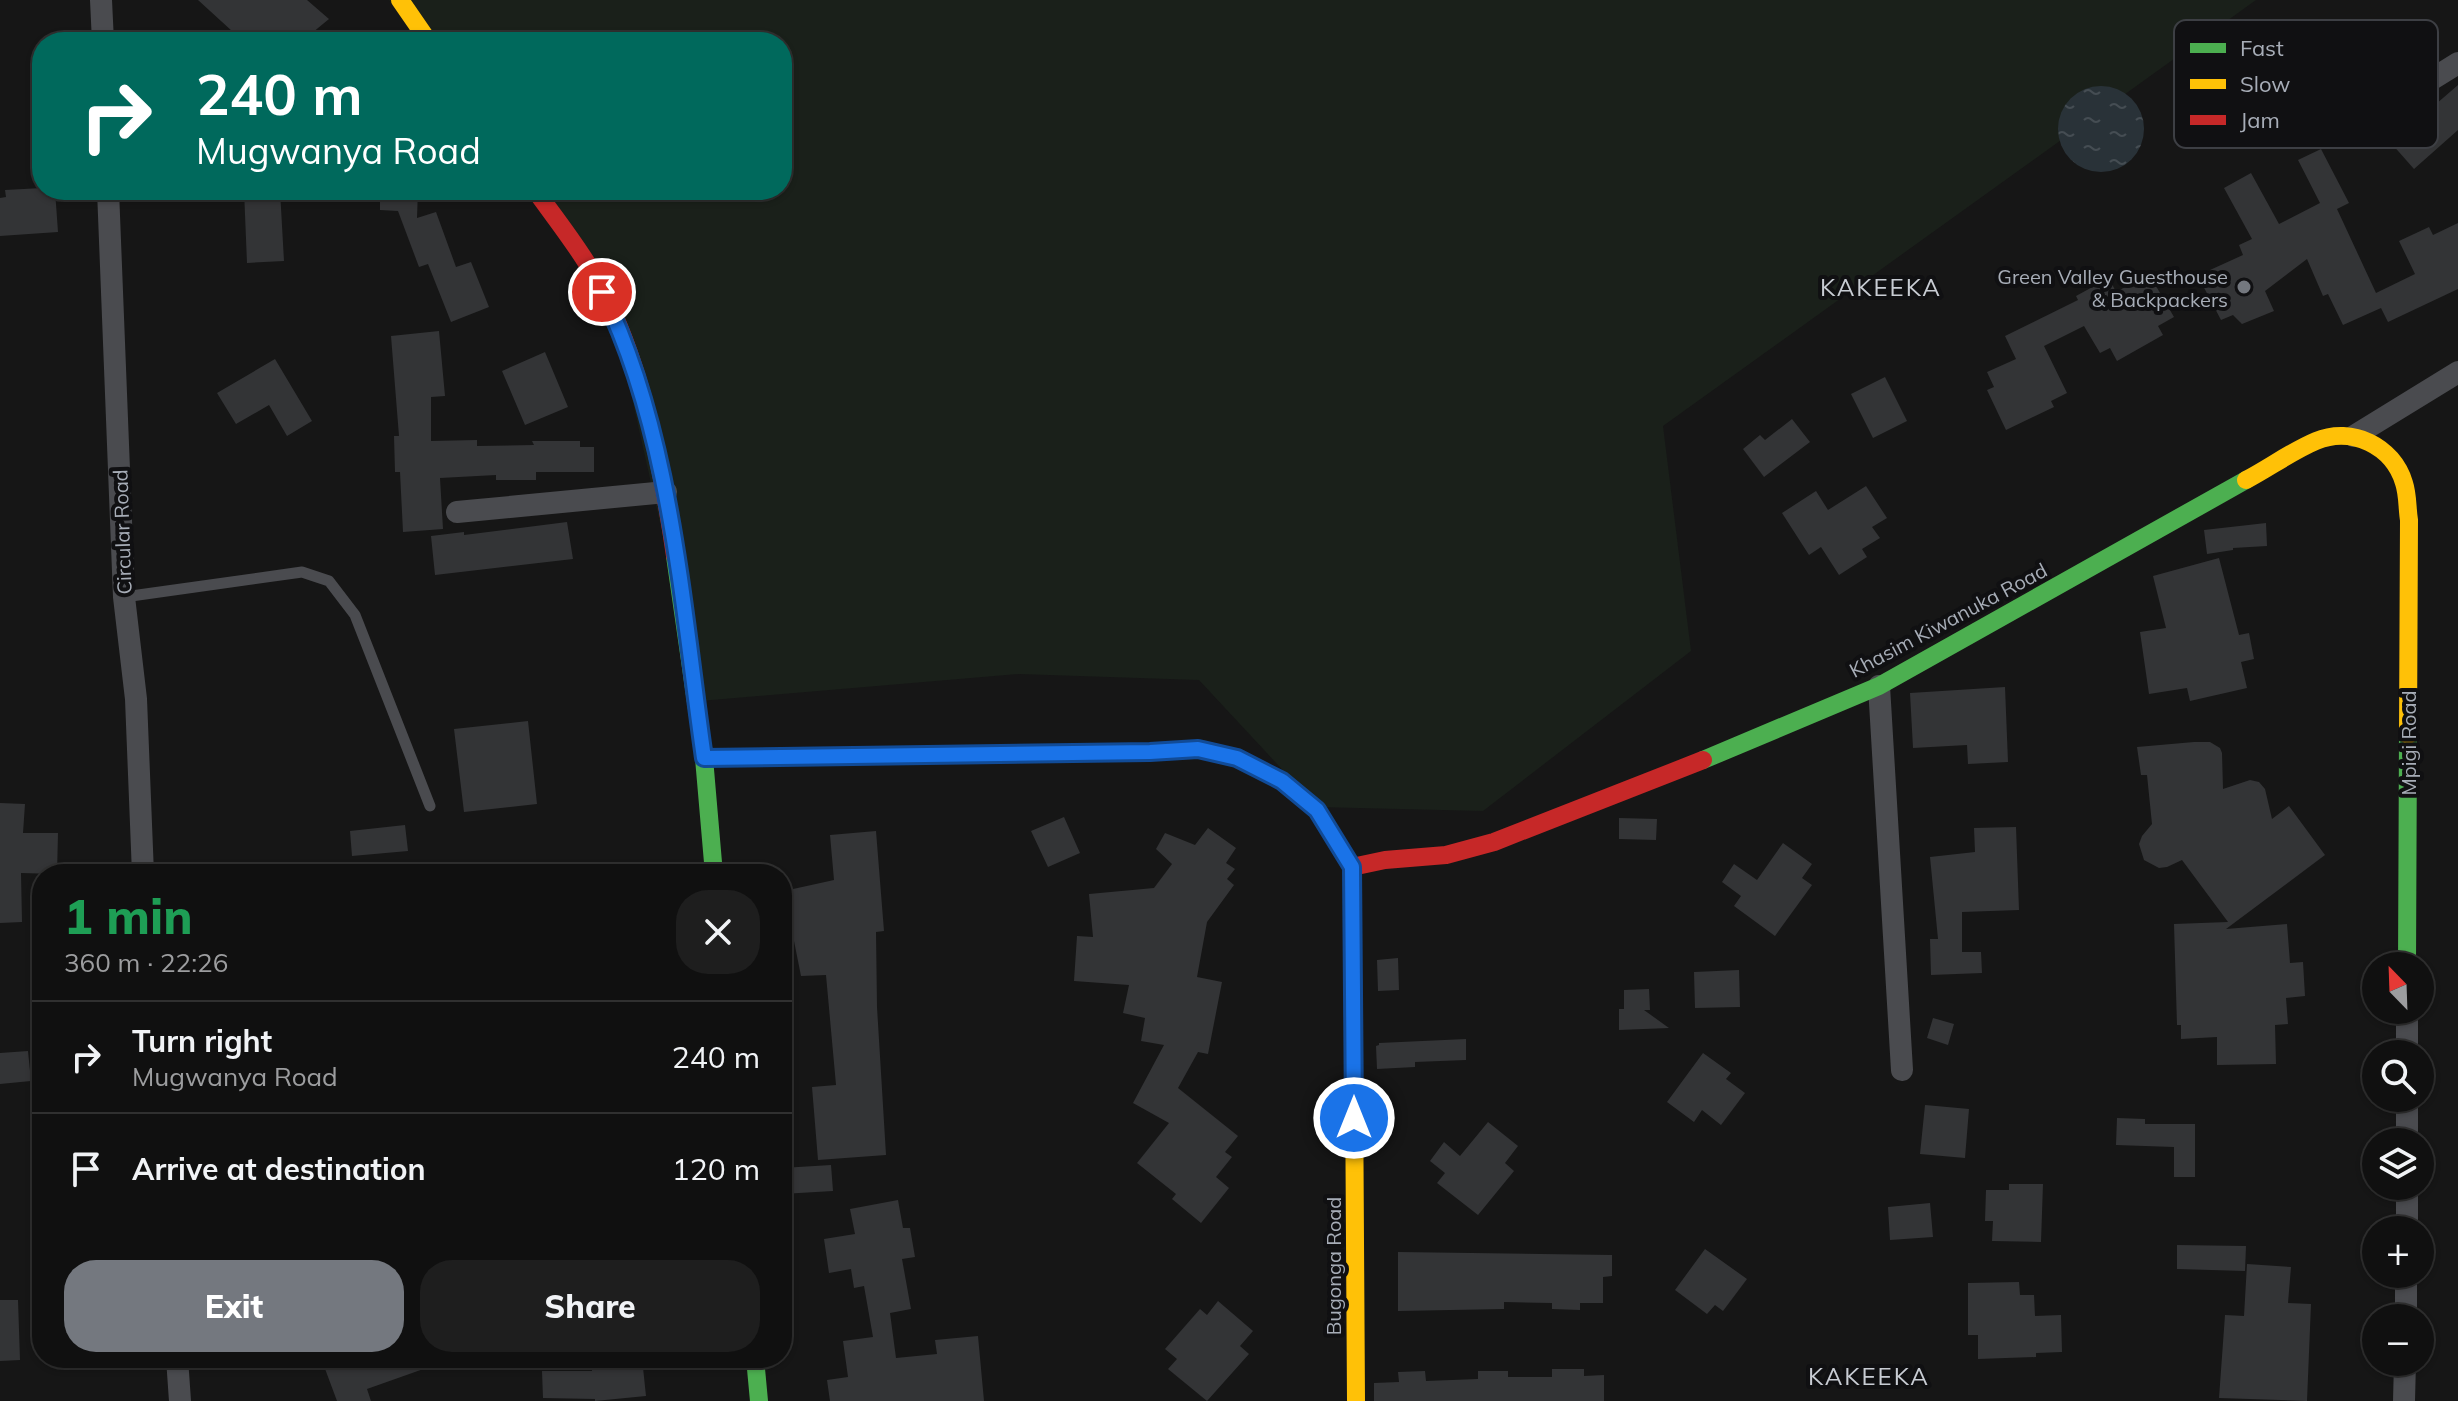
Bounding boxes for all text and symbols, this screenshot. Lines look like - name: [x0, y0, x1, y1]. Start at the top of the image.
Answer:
- legend: [2174, 20, 2438, 148]
- text: Fast: [2240, 34, 2284, 62]
- text: 240 m: [196, 59, 363, 129]
- icon: right: [64, 64, 168, 168]
- text: Slow: [2240, 70, 2290, 98]
- text: Jam: [2240, 106, 2280, 134]
- text: Mugwanya Road: [196, 128, 481, 173]
- pin: [568, 258, 636, 326]
- place label: Green Valley Guesthouse & Backpackers: [1997, 264, 2228, 312]
- icon: arrive: [580, 270, 624, 314]
- district label: KAKEEKA: [1820, 272, 1942, 302]
- marker: Green Valley Guesthouse & Backpackers: [2235, 278, 2253, 296]
- street label: Circular Road: [107, 469, 137, 595]
- street label: Khasim Kiwanuka Road: [1845, 557, 2051, 683]
- street label: Mpigi Road: [2396, 691, 2421, 796]
- text: 1 min: [64, 886, 193, 946]
- button: close: [676, 890, 760, 974]
- text: 360 m · 22:26: [64, 946, 228, 979]
- north arrow: [2362, 952, 2434, 1024]
- map controls: [2362, 952, 2434, 1376]
- text: Turn right: [132, 1022, 272, 1060]
- icon: right: [64, 1035, 108, 1079]
- text: 240 m: [672, 1038, 760, 1076]
- button: search: [2362, 1040, 2434, 1112]
- text: Mugwanya Road: [132, 1060, 338, 1093]
- position arrow: [1312, 1076, 1396, 1160]
- button: layers: [2362, 1128, 2434, 1200]
- icon: arrive: [64, 1147, 108, 1191]
- text: Arrive at destination: [132, 1150, 426, 1188]
- text: 120 m: [672, 1150, 760, 1188]
- street label: Bugonga Road: [1321, 1197, 1346, 1335]
- button: +: [2362, 1216, 2434, 1288]
- button: Exit: [64, 1260, 404, 1352]
- button: Share: [420, 1260, 760, 1352]
- button: −: [2362, 1304, 2434, 1376]
- district label: KAKEEKA: [1808, 1361, 1930, 1391]

